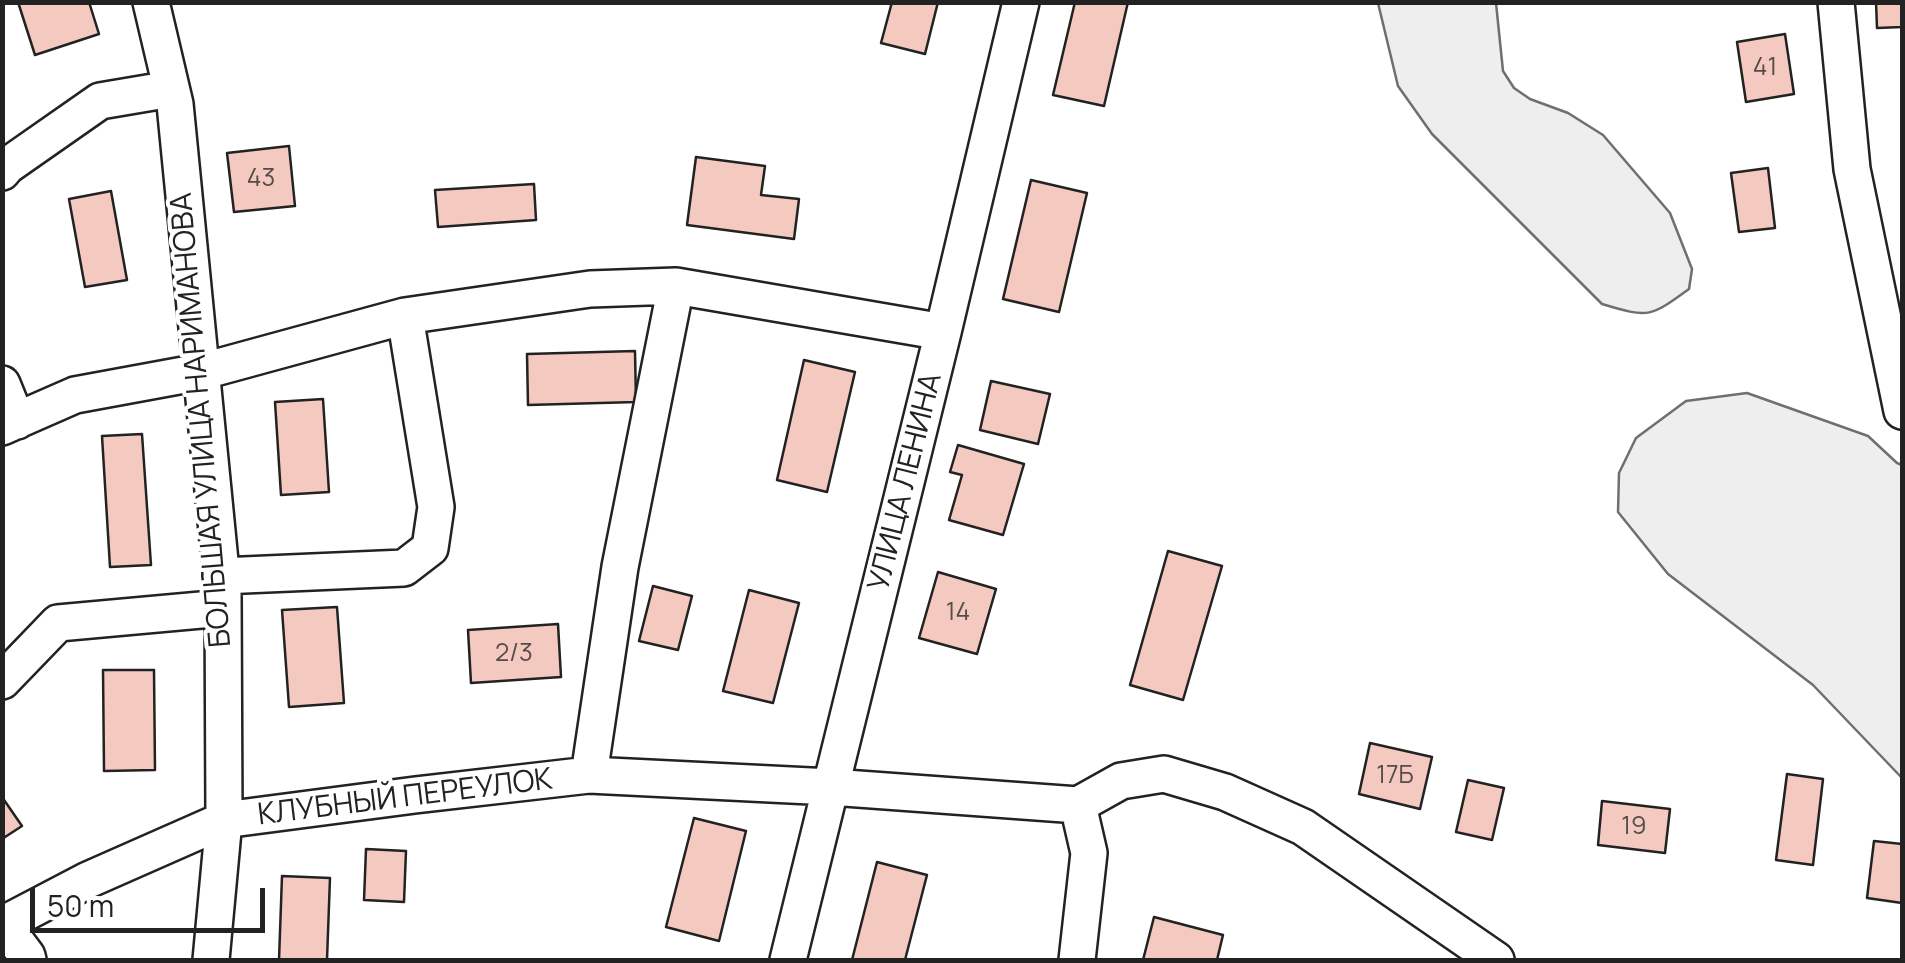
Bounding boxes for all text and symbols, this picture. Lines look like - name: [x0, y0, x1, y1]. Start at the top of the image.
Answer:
- house number: 41: [1753, 53, 1777, 83]
- house number: 43: [247, 164, 275, 194]
- street label: БОЛЬШАЯ УЛИЦА НАРИМАНОВА: [164, 191, 240, 649]
- street label: УЛИЦА ЛЕНИНА: [862, 369, 950, 595]
- house number: 14: [946, 598, 970, 628]
- house number: 2/3: [495, 639, 533, 669]
- house number: 17Б: [1376, 761, 1414, 791]
- street label: КЛУБНЫЙ ПЕРЕУЛОК: [256, 762, 554, 834]
- house number: 19: [1621, 812, 1647, 842]
- scale bar: [35, 868, 270, 930]
- text: 50 m: [47, 885, 114, 926]

